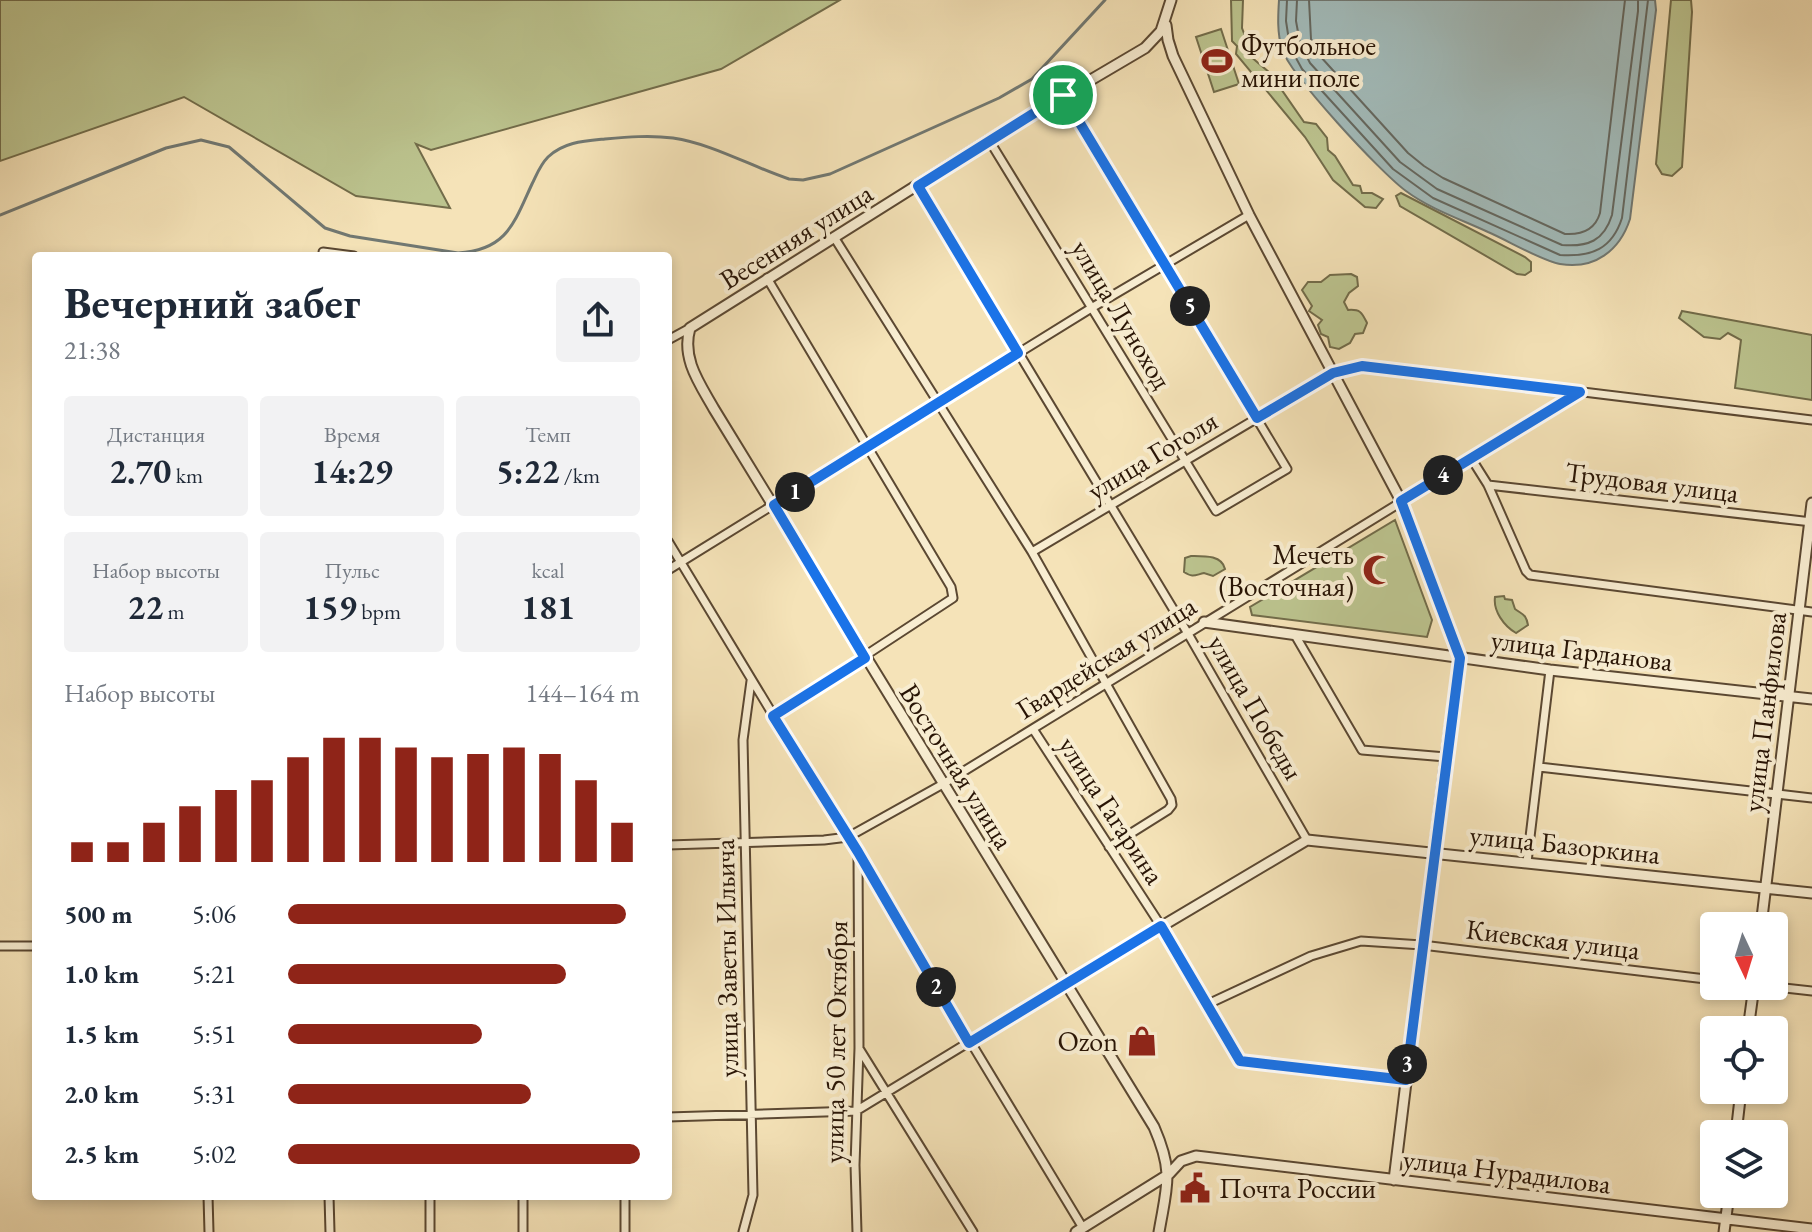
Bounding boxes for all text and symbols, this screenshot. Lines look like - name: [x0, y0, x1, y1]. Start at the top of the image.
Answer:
- place label: Футбольное мини поле: [1241, 27, 1376, 95]
- sports icon: Футбольное мини поле: [1200, 44, 1234, 78]
- pin: [1029, 61, 1097, 129]
- icon: arrive: [1041, 73, 1085, 117]
- street label: Весенняя улица: [713, 174, 880, 297]
- street label: улица Луноход: [1063, 233, 1181, 395]
- text: Вечерний забег: [64, 274, 360, 331]
- button: share: [556, 278, 640, 362]
- pin: 5: [1170, 286, 1210, 326]
- text: 5: [1184, 291, 1196, 320]
- text: 21:38: [64, 333, 120, 367]
- street label: улица Гоголя: [1080, 402, 1224, 508]
- text: Дистанция: [107, 420, 205, 449]
- text: Время: [324, 420, 380, 449]
- text: Темп: [525, 420, 571, 449]
- text: 2.70: [109, 449, 171, 493]
- text: 14:29: [311, 449, 393, 493]
- text: 5:22: [496, 449, 559, 493]
- street label: Трудовая улица: [1563, 454, 1742, 511]
- pin: 4: [1423, 455, 1463, 495]
- text: 4: [1437, 460, 1449, 489]
- text: km: [171, 461, 203, 490]
- text: /km: [559, 461, 600, 490]
- pin: 1: [775, 472, 815, 512]
- text: 1: [789, 477, 801, 506]
- place label: Мечеть (Восточная): [1219, 536, 1354, 604]
- mosque icon: Мечеть (Восточная): [1361, 553, 1395, 587]
- text: Набор высоты: [92, 556, 220, 585]
- text: Пульс: [324, 556, 380, 585]
- text: kcal: [531, 556, 565, 585]
- text: 22: [127, 585, 163, 629]
- text: 159: [303, 585, 357, 629]
- text: 181: [521, 585, 575, 629]
- street label: Гвардейская улица: [1009, 587, 1203, 727]
- text: m: [163, 597, 185, 626]
- text: bpm: [357, 597, 401, 626]
- street label: улица Панфилова: [1734, 609, 1794, 814]
- street label: улица Гарданова: [1489, 621, 1676, 679]
- street label: улица Победы: [1200, 628, 1312, 786]
- text: Набор высоты: [64, 676, 215, 710]
- text: 144–164 m: [525, 676, 640, 710]
- street label: Восточная улица: [892, 676, 1023, 856]
- street label: улица Гагарина: [1051, 729, 1174, 892]
- street label: улица Базоркина: [1468, 816, 1663, 872]
- street label: улица Заветы Ильича: [706, 838, 746, 1078]
- text: 500 m: [64, 897, 132, 931]
- text: 5:06: [192, 897, 236, 931]
- street label: Киевская улица: [1464, 910, 1643, 968]
- north arrow: [1700, 912, 1788, 1000]
- map controls: [1700, 912, 1788, 1208]
- street label: улица 50 лет Октября: [815, 920, 855, 1164]
- text: 1.0 km: [64, 957, 139, 991]
- text: 5:21: [192, 957, 236, 991]
- pin: 2: [916, 967, 956, 1007]
- text: 2: [930, 972, 942, 1001]
- button: locate: [1700, 1016, 1788, 1104]
- text: 1.5 km: [64, 1017, 139, 1051]
- text: 5:51: [192, 1017, 236, 1051]
- place label: Ozon: [1057, 1023, 1118, 1059]
- shop icon: Ozon: [1125, 1024, 1159, 1058]
- pin: 3: [1387, 1044, 1427, 1084]
- text: 3: [1401, 1049, 1413, 1078]
- text: 2.0 km: [64, 1077, 139, 1111]
- text: 5:31: [192, 1077, 236, 1111]
- button: layers: [1700, 1120, 1788, 1208]
- text: 2.5 km: [64, 1137, 139, 1171]
- text: 5:02: [192, 1137, 236, 1171]
- street label: улица Нурадилова: [1401, 1140, 1614, 1202]
- place label: Почта России: [1219, 1170, 1376, 1206]
- public building icon: Почта России: [1178, 1171, 1212, 1205]

